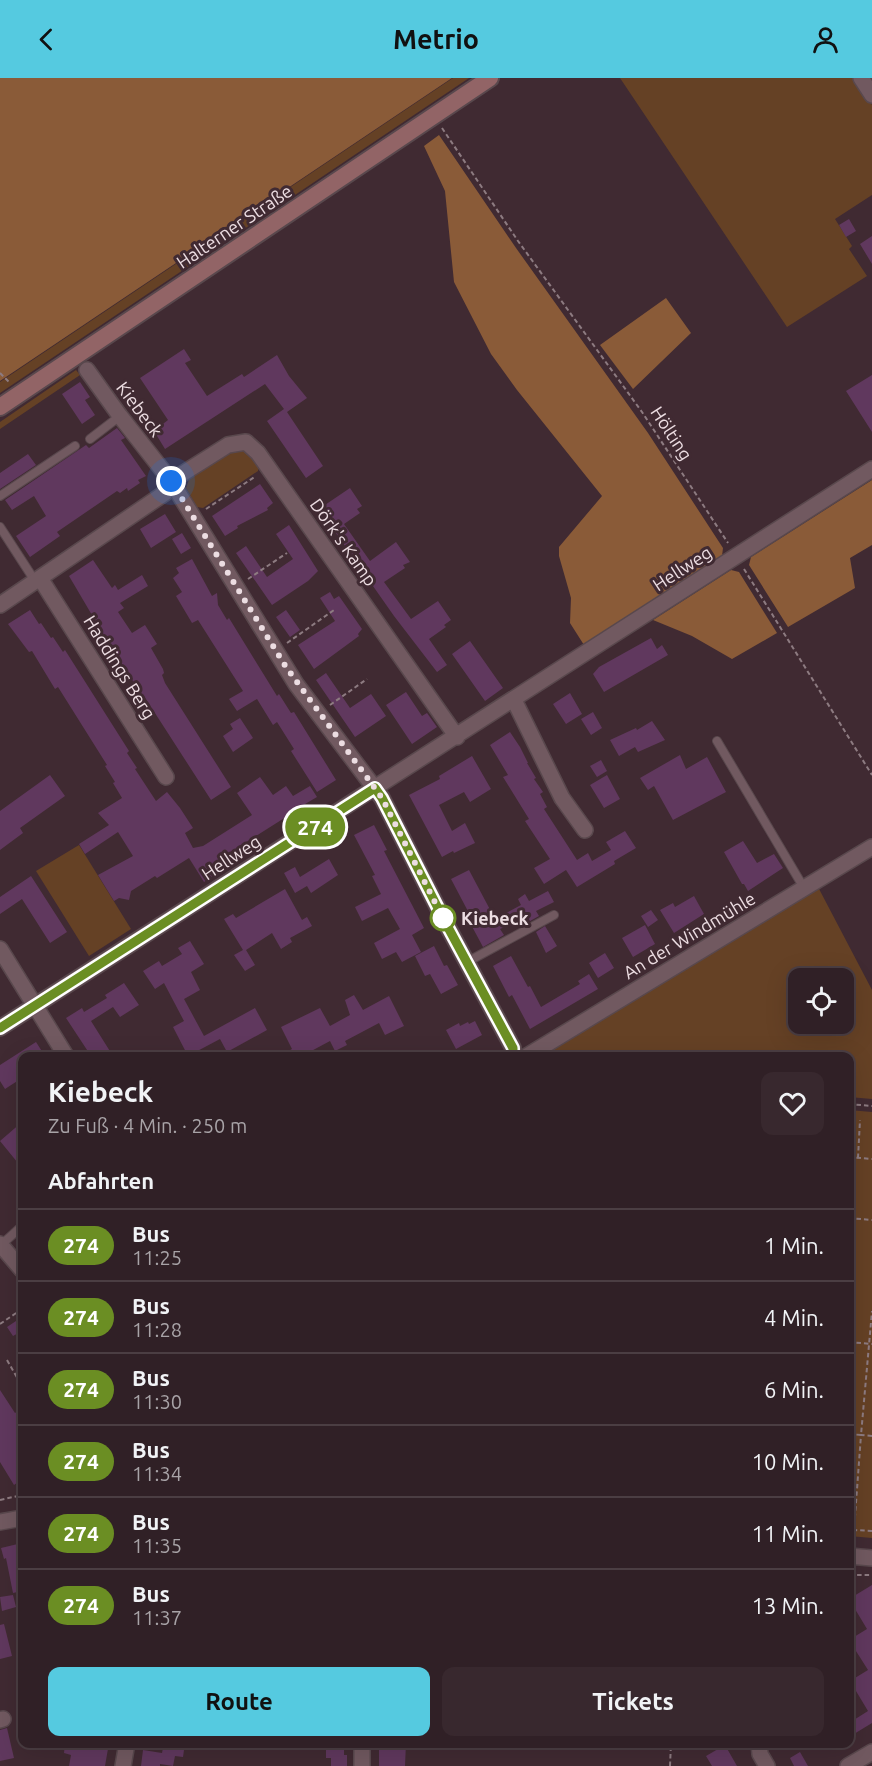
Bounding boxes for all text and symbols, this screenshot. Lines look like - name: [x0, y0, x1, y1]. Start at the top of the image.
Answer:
- icon: back: [30, 23, 63, 56]
- icon: person: [809, 23, 842, 56]
- text: Metrio: [393, 24, 479, 54]
- street label: Halterner Straße: [173, 180, 295, 272]
- street label: Kiebeck: [113, 378, 167, 440]
- street label: Hölting: [647, 402, 697, 464]
- your location: [156, 466, 186, 496]
- street label: Dörk's Kamp: [307, 495, 381, 589]
- street label: Hellweg: [649, 542, 715, 594]
- street label: Haddings Berg: [80, 612, 160, 722]
- line badge: 274: [280, 808, 350, 846]
- text: 274: [297, 815, 333, 839]
- street label: Hellweg: [198, 831, 264, 883]
- street label: An der Windmühle: [619, 888, 759, 982]
- marker: Kiebeck: [430, 905, 456, 931]
- place label: Kiebeck: [461, 908, 529, 928]
- map controls: [788, 968, 854, 1034]
- button: locate: [788, 968, 854, 1034]
- button: heart: [761, 1072, 824, 1135]
- text: Kiebeck: [48, 1076, 153, 1107]
- text: Zu Fuß · 4 Min. · 250 m: [48, 1114, 247, 1137]
- text: Abfahrten: [48, 1168, 154, 1193]
- text: Bus: [132, 1221, 170, 1246]
- text: 274: [63, 1233, 99, 1257]
- text: 1 Min.: [764, 1233, 824, 1258]
- text: 11:25: [132, 1246, 182, 1269]
- text: Bus: [132, 1293, 170, 1318]
- text: 274: [63, 1305, 99, 1329]
- text: 4 Min.: [764, 1305, 824, 1330]
- text: 11:28: [132, 1318, 182, 1341]
- text: Bus: [132, 1365, 170, 1390]
- text: 274: [63, 1377, 99, 1401]
- text: 6 Min.: [764, 1377, 824, 1402]
- text: 11:30: [132, 1390, 182, 1413]
- text: Bus: [132, 1437, 170, 1462]
- text: 274: [63, 1449, 99, 1473]
- text: 10 Min.: [752, 1449, 824, 1474]
- text: 11:34: [132, 1462, 182, 1485]
- text: Bus: [132, 1509, 170, 1534]
- text: 274: [63, 1521, 99, 1545]
- text: 11 Min.: [752, 1521, 824, 1546]
- text: 11:35: [132, 1534, 182, 1557]
- text: Bus: [132, 1581, 170, 1606]
- text: 274: [63, 1593, 99, 1617]
- text: 13 Min.: [752, 1593, 824, 1618]
- text: 11:37: [132, 1606, 182, 1629]
- button: Route: [48, 1667, 430, 1736]
- button: Tickets: [442, 1667, 824, 1736]

